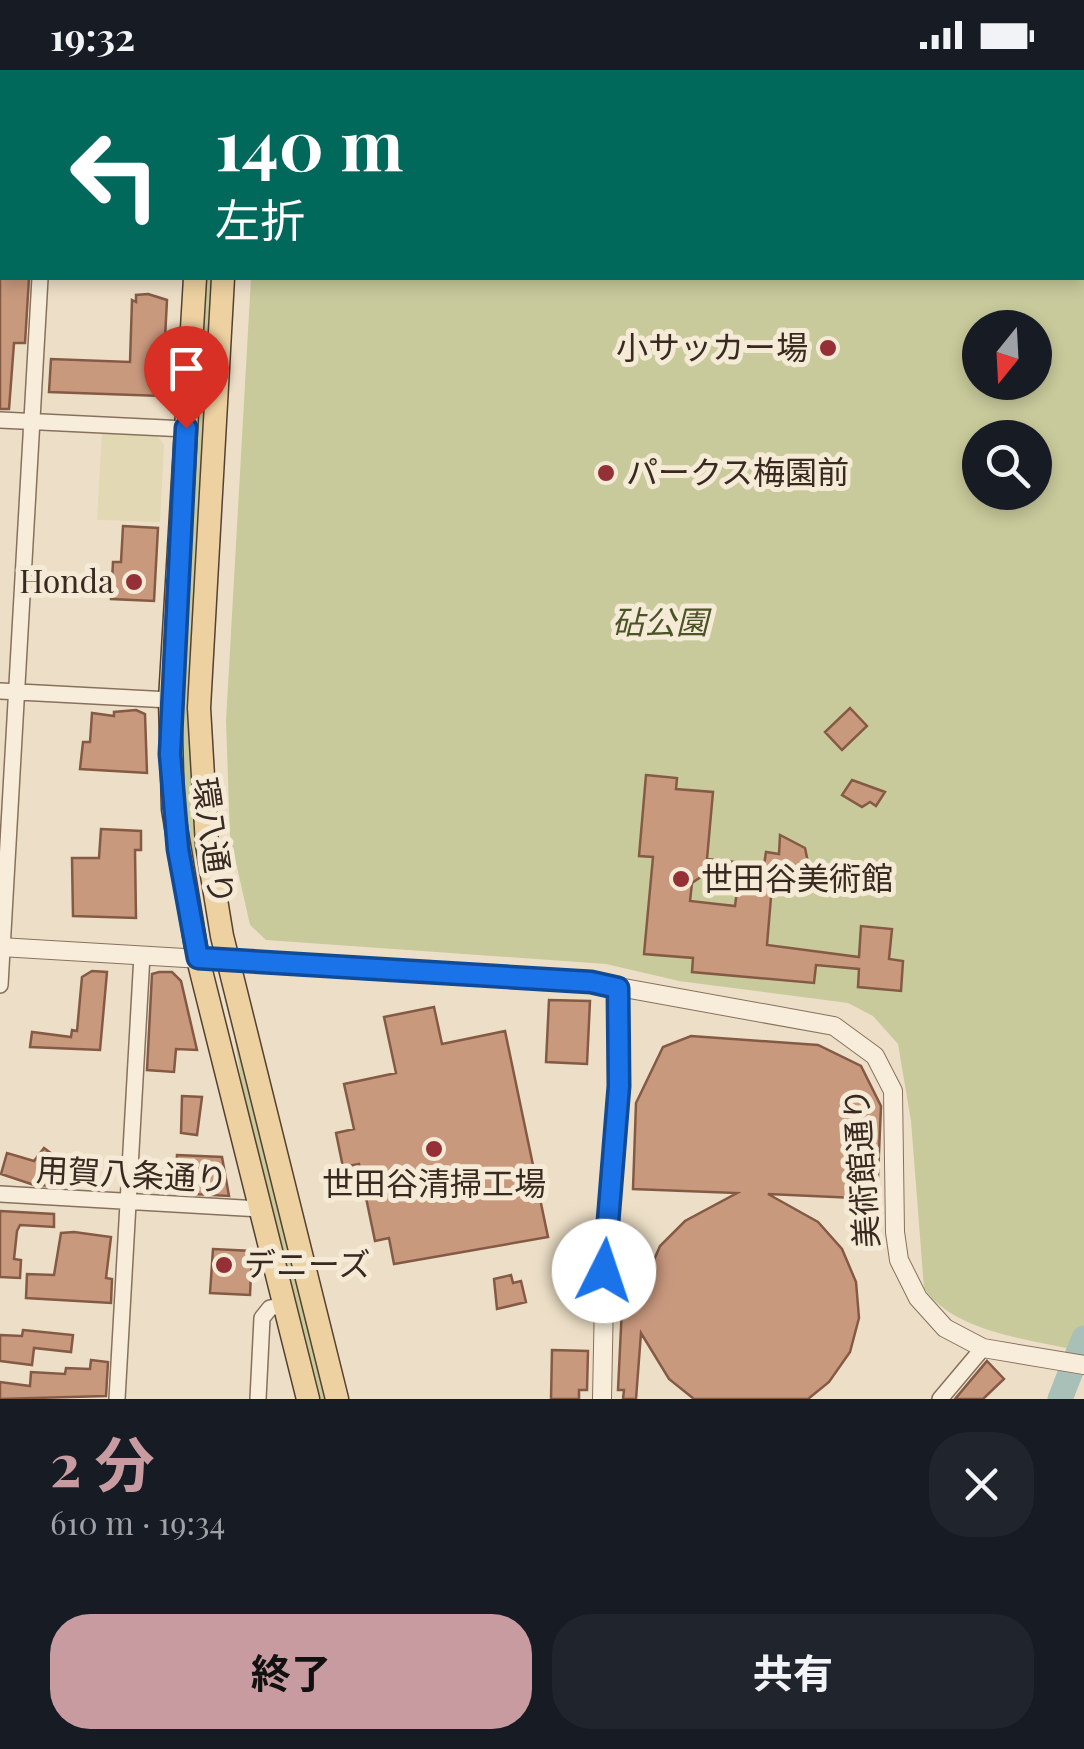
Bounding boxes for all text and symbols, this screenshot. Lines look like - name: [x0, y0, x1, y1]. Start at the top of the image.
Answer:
- text: 19:32: [50, 10, 135, 61]
- text: 140 m: [215, 95, 404, 189]
- icon: left: [50, 110, 180, 240]
- text: 左折: [215, 188, 305, 248]
- north arrow: [962, 310, 1052, 400]
- map controls: [962, 310, 1052, 510]
- place label: 小サッカー場: [616, 324, 808, 367]
- pin: [144, 326, 229, 429]
- marker: 小サッカー場: [817, 337, 839, 359]
- icon: arrive: [159, 341, 214, 396]
- button: search: [962, 420, 1052, 510]
- place label: パークス梅園前: [626, 449, 849, 492]
- marker: パークス梅園前: [595, 462, 617, 484]
- place label: Honda: [19, 558, 114, 601]
- marker: Honda: [123, 571, 145, 593]
- park label: 砧公園: [612, 599, 712, 642]
- street label: 環八通り: [185, 774, 246, 907]
- place label: 世田谷美術館: [701, 855, 893, 898]
- marker: 世田谷美術館: [670, 868, 692, 890]
- street label: 美術館通り: [832, 1087, 887, 1249]
- marker: 世田谷清掃工場: [423, 1138, 445, 1160]
- street label: 用賀八条通り: [35, 1146, 229, 1199]
- place label: 世田谷清掃工場: [322, 1160, 546, 1203]
- position arrow: [552, 1219, 656, 1323]
- place label: デニーズ: [244, 1241, 370, 1284]
- marker: デニーズ: [213, 1254, 235, 1276]
- text: 2 分: [50, 1422, 155, 1502]
- button: close: [929, 1432, 1034, 1537]
- text: 610 m · 19:34: [50, 1500, 225, 1543]
- button: 終了: [50, 1614, 532, 1729]
- button: 共有: [552, 1614, 1034, 1729]

